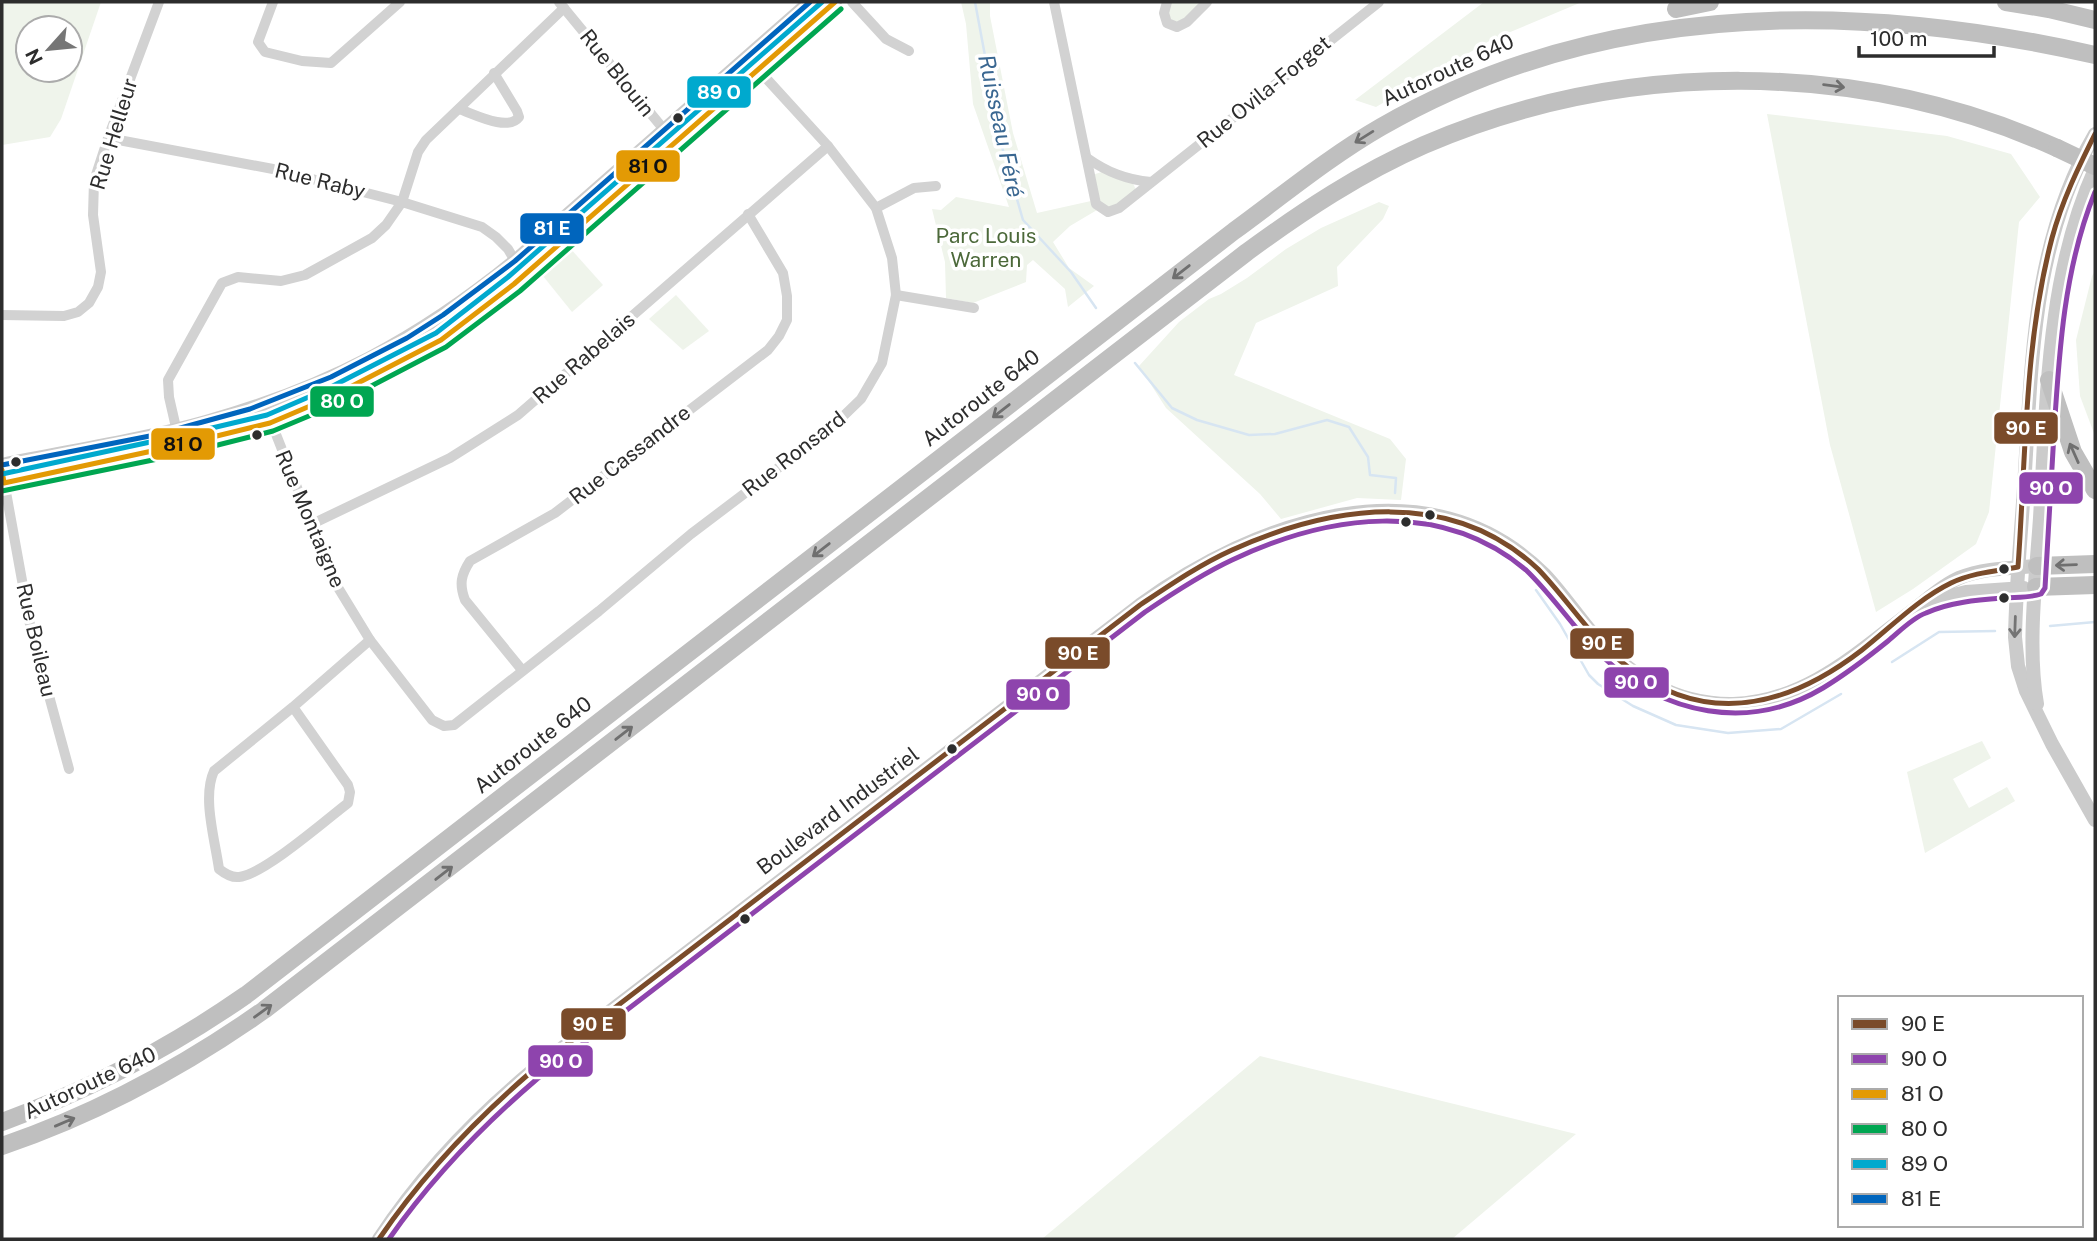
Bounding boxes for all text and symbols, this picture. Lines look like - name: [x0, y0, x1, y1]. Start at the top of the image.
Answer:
- north arrow: [14, 14, 84, 84]
- scale bar: [1859, 14, 1994, 58]
- street label: Rue Blouin: [575, 24, 660, 121]
- text: 100 m: [1870, 26, 1927, 51]
- street label: Autoroute 640: [1378, 28, 1518, 111]
- street label: Rue Ovila-Forget: [1192, 30, 1335, 153]
- text: N: [21, 45, 47, 68]
- water label: Ruisseau Féré: [973, 52, 1030, 200]
- street label: Rue Helleur: [85, 75, 142, 193]
- line badge: 89 O: [686, 75, 752, 109]
- one-way arrow: [1822, 80, 1845, 93]
- text: 89 O: [697, 81, 741, 103]
- unlabelled marker: [671, 111, 685, 125]
- one-way arrow: [1355, 130, 1375, 144]
- line badge: 81 O: [615, 149, 681, 183]
- text: 81 O: [628, 155, 668, 177]
- street label: Rue Raby: [272, 157, 368, 204]
- line badge: 81 E: [519, 212, 585, 245]
- text: 81 E: [533, 217, 571, 239]
- park label: Parc Louis Warren: [936, 223, 1036, 272]
- one-way arrow: [1173, 264, 1191, 279]
- street label: Rue Rabelais: [528, 307, 640, 409]
- street label: Autoroute 640: [917, 344, 1045, 451]
- line badge: 80 O: [309, 385, 375, 418]
- text: 80 O: [320, 390, 364, 412]
- street label: Rue Cassandre: [564, 400, 695, 510]
- one-way arrow: [993, 404, 1011, 419]
- street label: Rue Ronsard: [737, 406, 850, 502]
- line badge: 90 E: [1993, 411, 2059, 445]
- text: 90 E: [2005, 417, 2047, 439]
- line badge: 81 O: [150, 427, 216, 461]
- unlabelled marker: [250, 428, 264, 442]
- text: 81 O: [163, 433, 203, 455]
- one-way arrow: [2067, 443, 2080, 464]
- street label: Rue Montaigne: [270, 446, 351, 591]
- unlabelled marker: [9, 455, 23, 469]
- line badge: 90 O: [2018, 471, 2084, 505]
- text: 90 O: [2029, 477, 2073, 499]
- unlabelled marker: [1423, 508, 1437, 522]
- unlabelled marker: [1399, 515, 1413, 529]
- one-way arrow: [813, 543, 831, 558]
- one-way arrow: [2055, 558, 2078, 571]
- unlabelled marker: [1997, 562, 2011, 576]
- street label: Rue Boileau: [11, 581, 62, 699]
- unlabelled marker: [1997, 591, 2011, 605]
- one-way arrow: [2009, 615, 2022, 638]
- line badge: 90 E: [1569, 627, 1635, 660]
- text: 90 E: [1581, 632, 1623, 654]
- line badge: 90 E: [1044, 636, 1111, 670]
- text: 90 E: [1057, 642, 1099, 664]
- line badge: 90 O: [1603, 666, 1670, 699]
- text: 90 O: [1614, 671, 1658, 693]
- line badge: 90 O: [1005, 678, 1071, 711]
- text: 90 O: [1016, 683, 1060, 705]
- street label: Autoroute 640: [469, 691, 597, 798]
- one-way arrow: [614, 726, 633, 741]
- street label: Boulevard Industriel: [752, 741, 924, 880]
- unlabelled marker: [945, 742, 959, 756]
- one-way arrow: [434, 865, 453, 880]
- unlabelled marker: [738, 912, 752, 926]
- legend: [1838, 996, 2083, 1227]
- one-way arrow: [253, 1004, 272, 1018]
- line badge: 90 E: [560, 1007, 627, 1041]
- text: 90 E: [1901, 1011, 1945, 1036]
- text: 90 E: [572, 1013, 614, 1035]
- street label: Autoroute 640: [20, 1041, 160, 1124]
- line badge: 90 O: [527, 1044, 594, 1078]
- text: 90 O: [1901, 1046, 1947, 1071]
- text: 90 O: [539, 1050, 583, 1072]
- text: 81 O: [1901, 1081, 1944, 1106]
- one-way arrow: [54, 1115, 76, 1128]
- text: 80 O: [1901, 1116, 1948, 1141]
- text: 89 O: [1901, 1151, 1948, 1176]
- text: 81 E: [1901, 1186, 1941, 1211]

